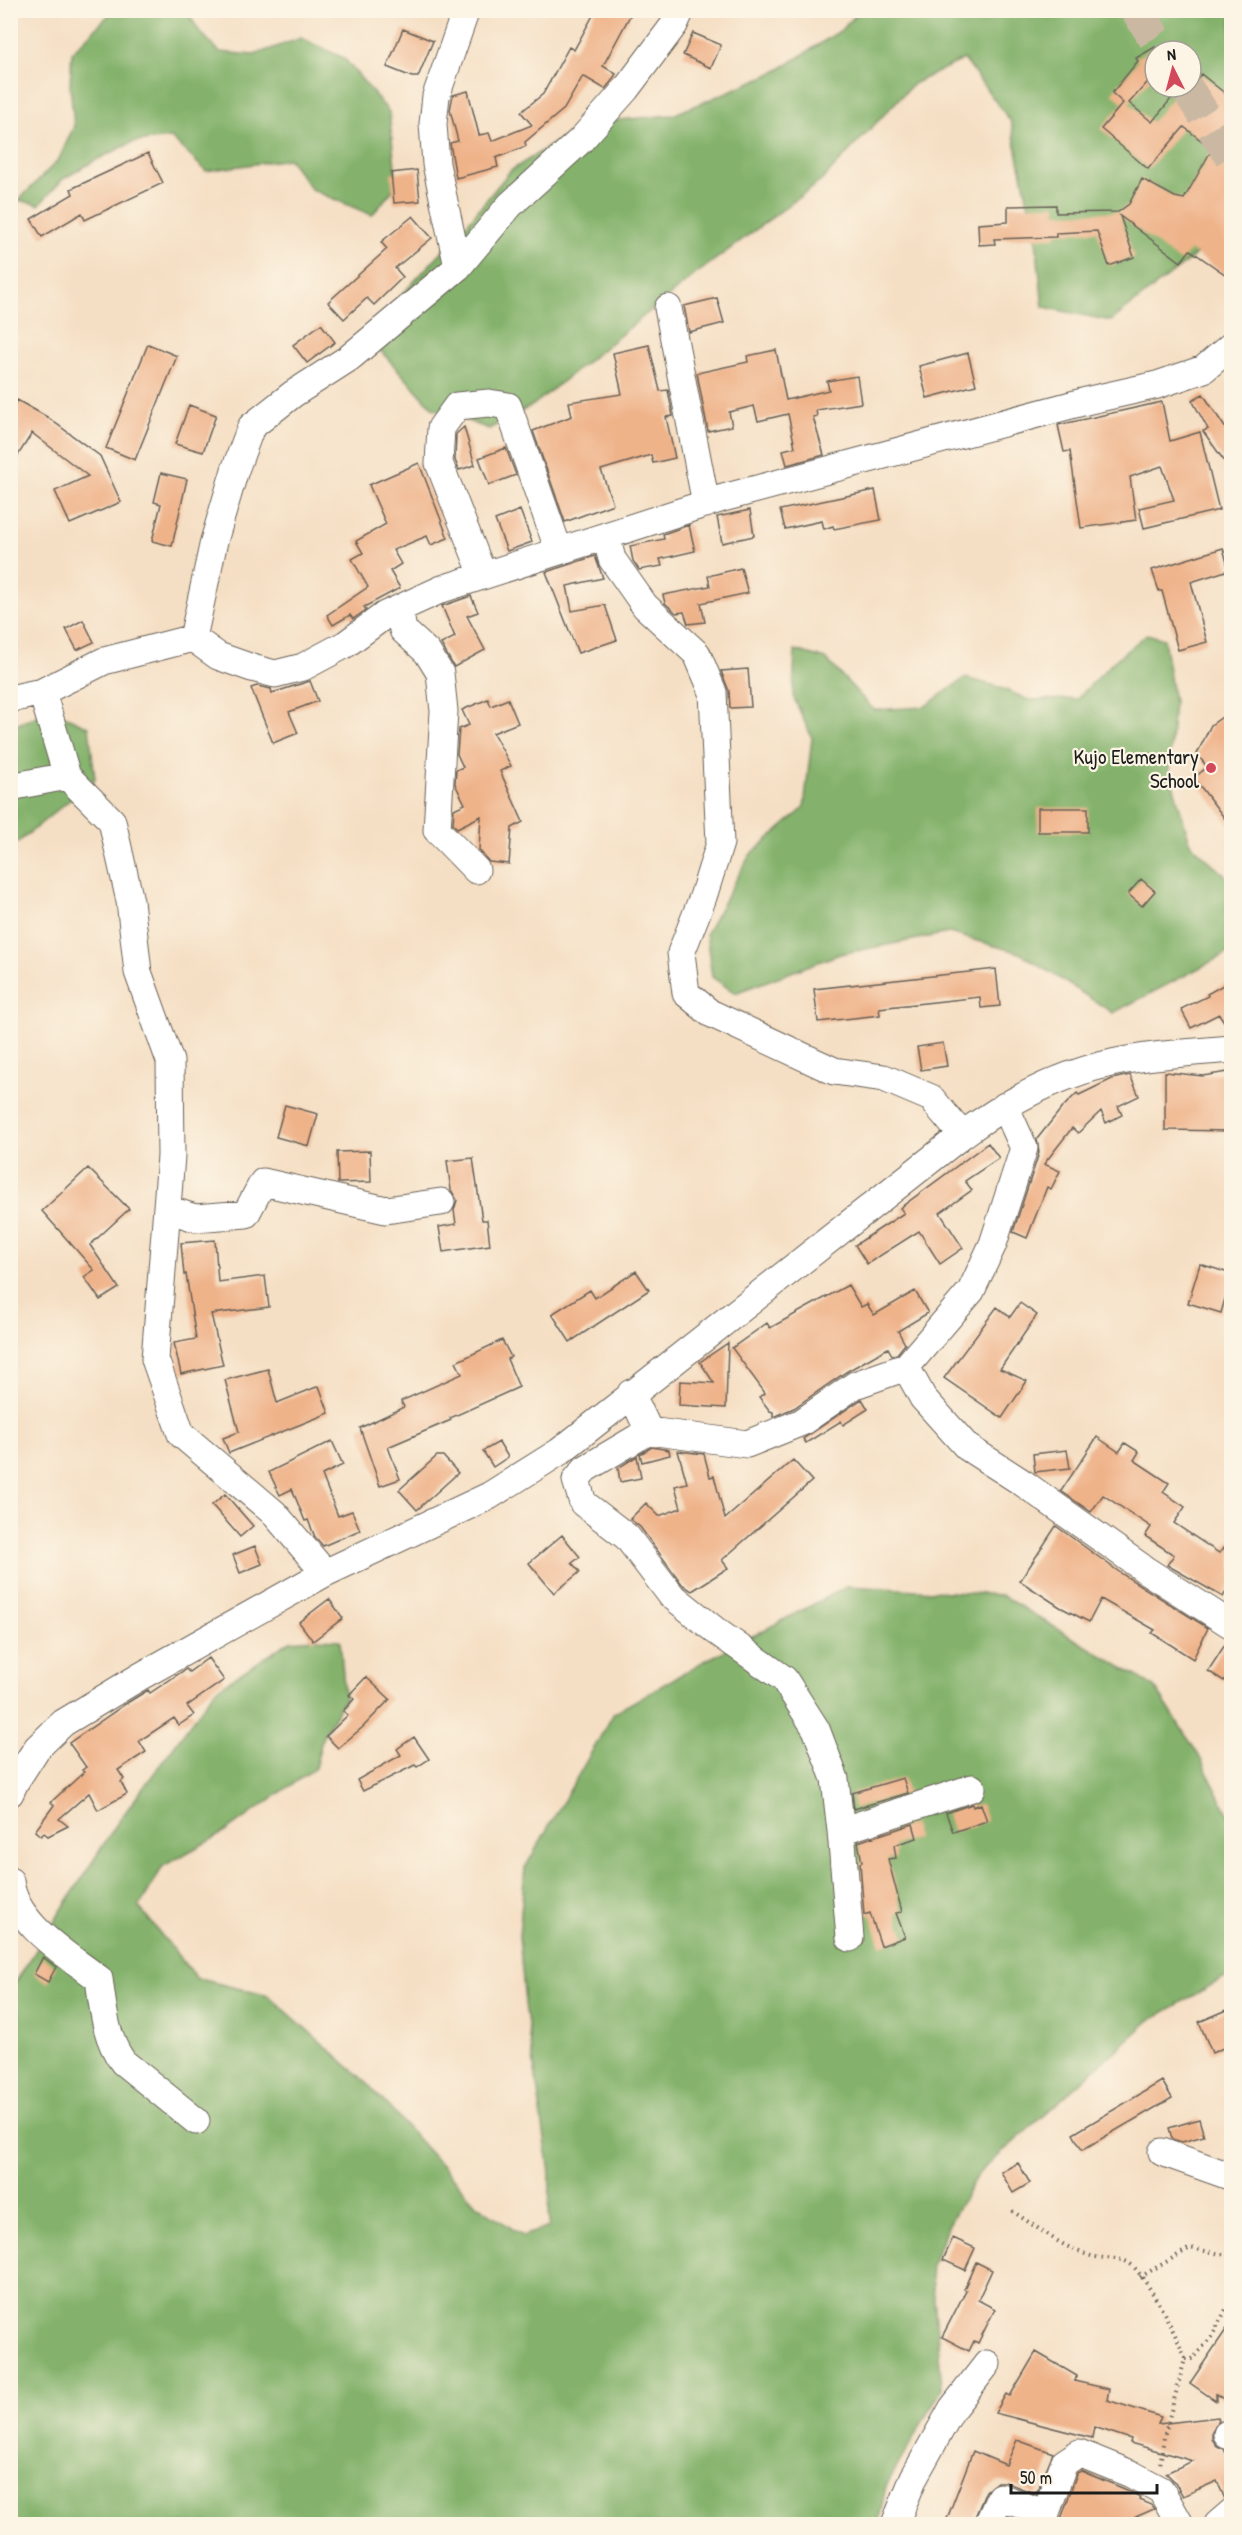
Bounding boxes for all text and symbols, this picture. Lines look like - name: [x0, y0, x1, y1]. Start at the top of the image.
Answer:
- north arrow: [1143, 39, 1203, 99]
- text: N: [1166, 43, 1177, 65]
- place label: Kujo Elementary School: [1074, 742, 1199, 795]
- marker: Kujo Elementary School: [1204, 761, 1218, 775]
- scale bar: [1011, 2457, 1156, 2495]
- text: 50 m: [1020, 2465, 1052, 2490]

